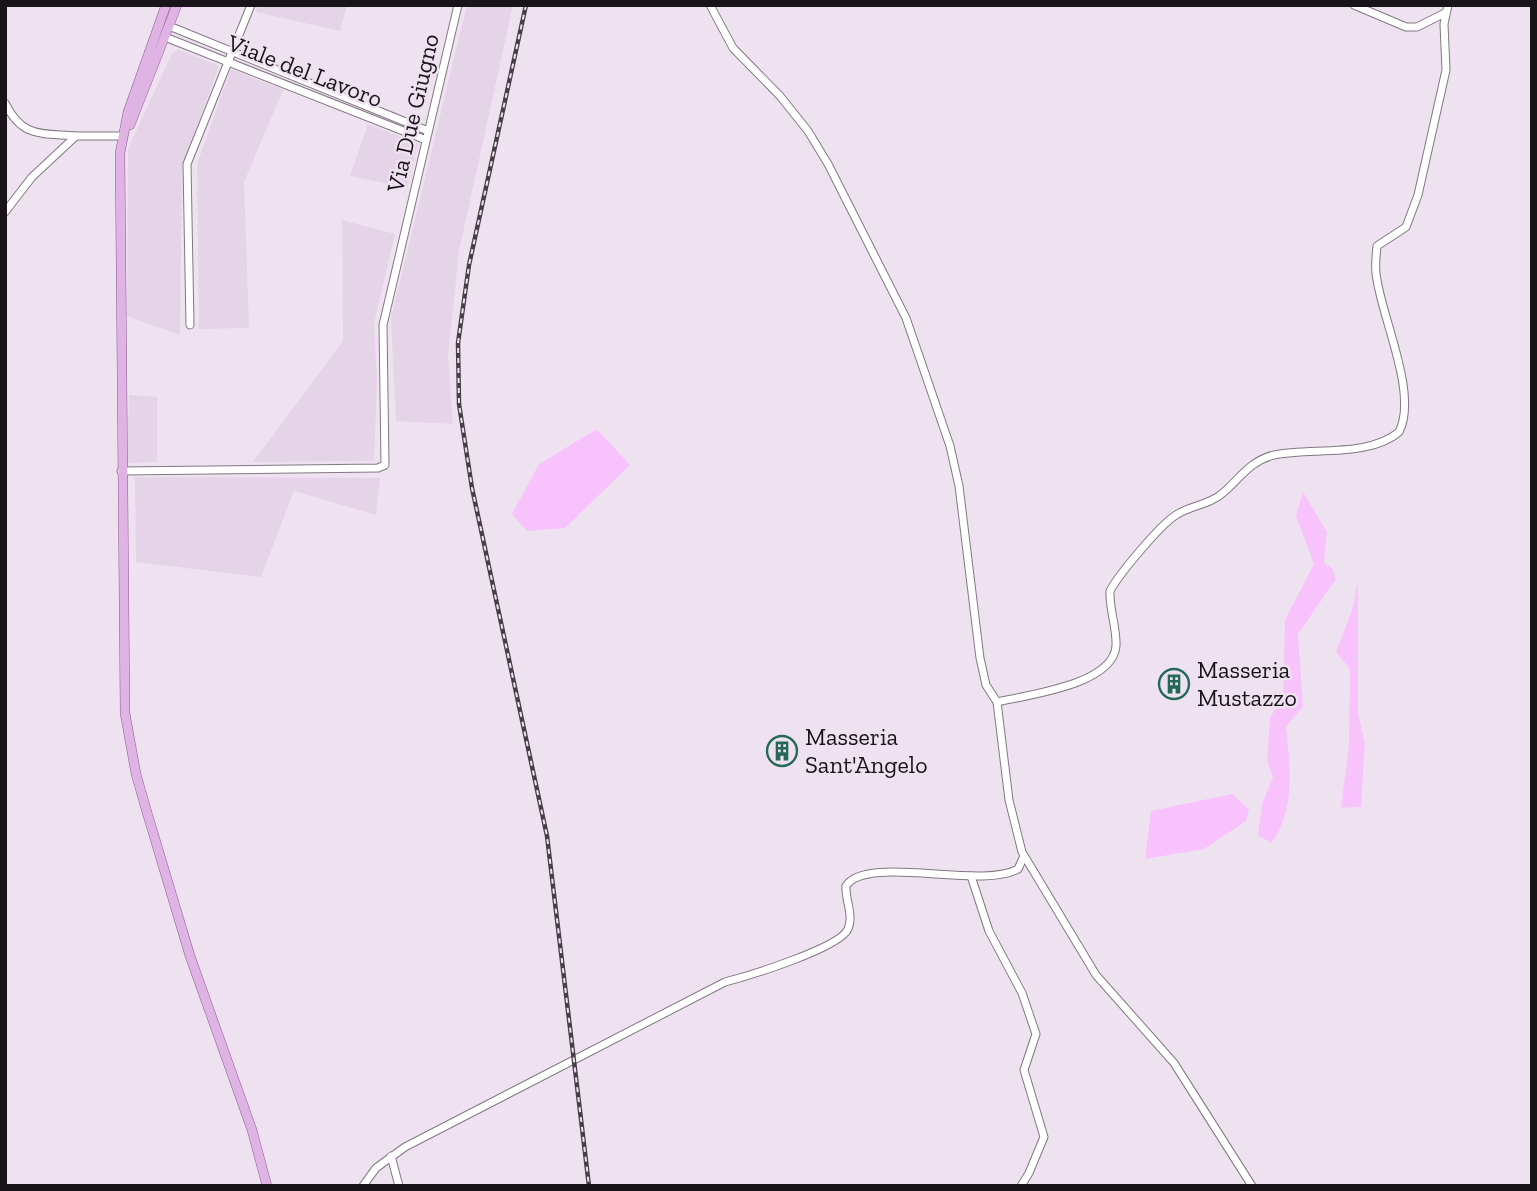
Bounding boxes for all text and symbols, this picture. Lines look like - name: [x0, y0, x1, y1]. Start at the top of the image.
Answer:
- street label: Viale del Lavoro: [223, 27, 387, 113]
- street label: Via Due Giugno: [380, 31, 445, 196]
- place label: Masseria Mustazzo: [1197, 655, 1297, 712]
- building icon: Masseria Mustazzo: [1157, 667, 1191, 701]
- place label: Masseria Sant'Angelo: [805, 722, 928, 779]
- building icon: Masseria Sant'Angelo: [765, 734, 799, 768]

